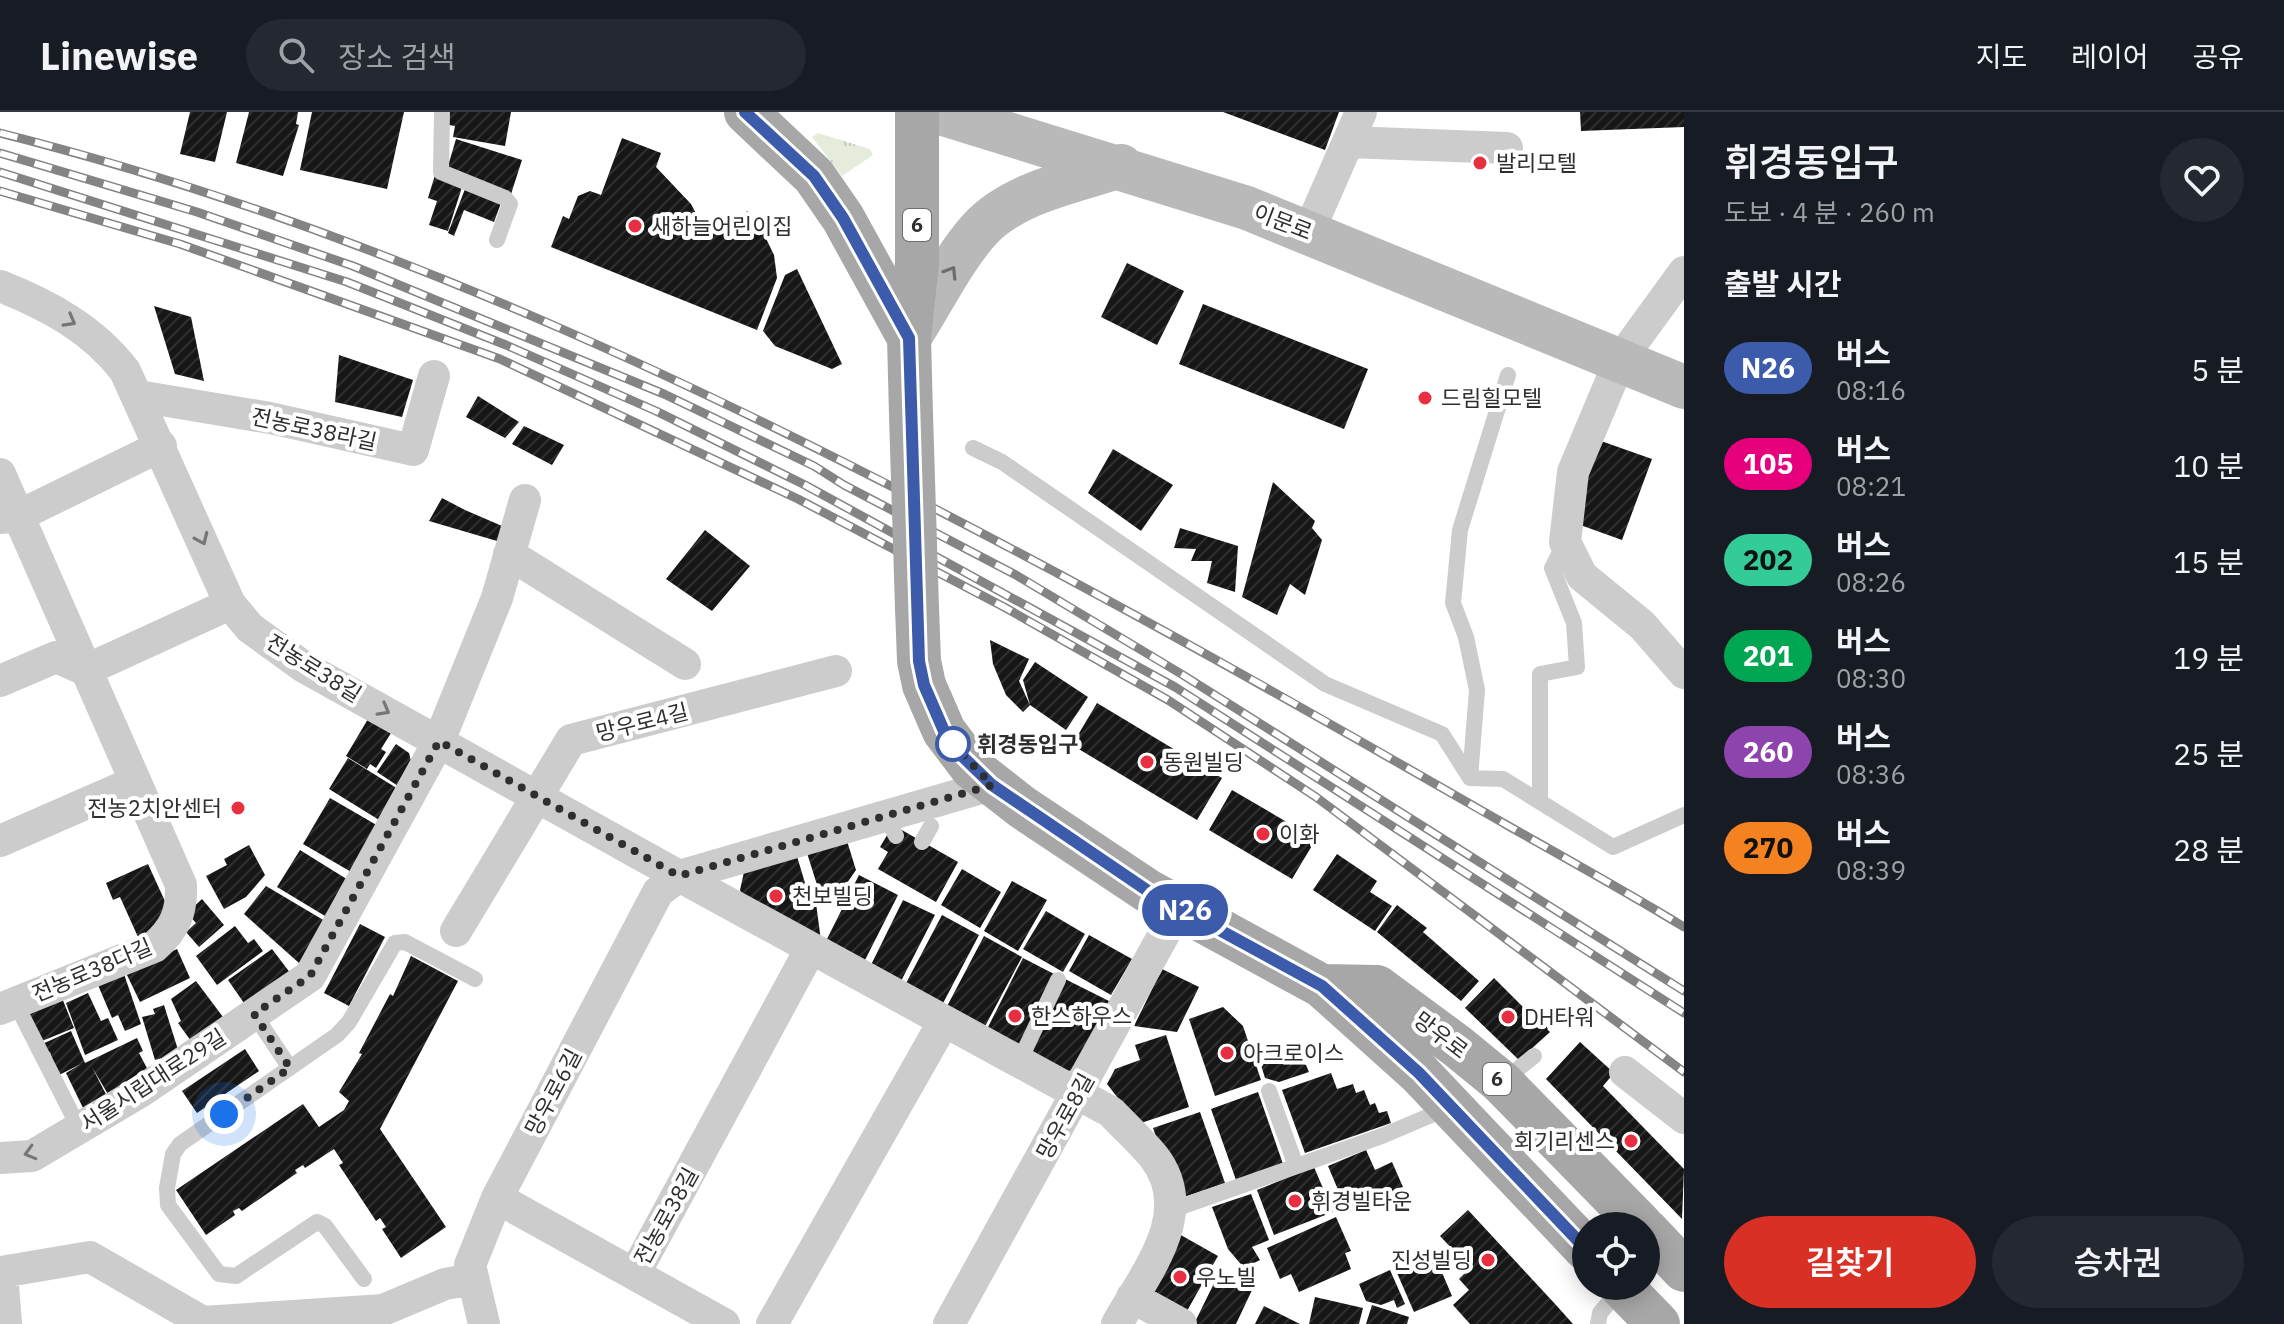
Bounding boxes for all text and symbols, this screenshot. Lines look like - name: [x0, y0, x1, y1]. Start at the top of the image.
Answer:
- search box: [246, 19, 806, 91]
- text: Linewise: [40, 31, 198, 80]
- icon: search: [274, 33, 318, 77]
- text: 장소 검색: [338, 37, 456, 76]
- text: 지도: [1976, 38, 2027, 75]
- text: 레이어: [2071, 38, 2148, 75]
- text: 공유: [2192, 38, 2244, 75]
- text: 휘경동입구: [1724, 137, 1899, 186]
- button: heart: [2160, 138, 2244, 222]
- place label: 발리모텔: [1496, 148, 1577, 177]
- marker: 발리모텔: [1471, 154, 1489, 172]
- text: 도보 · 4 분 · 260 m: [1724, 195, 1935, 229]
- street label: 이문로: [1250, 197, 1317, 246]
- road number: 6: [903, 209, 931, 241]
- place label: 새하늘어린이집: [651, 211, 793, 240]
- marker: 새하늘어린이집: [626, 217, 644, 235]
- text: 출발 시간: [1724, 264, 1841, 303]
- one-way arrow: [942, 266, 957, 281]
- one-way arrow: [62, 311, 76, 326]
- text: 버스: [1836, 333, 1891, 372]
- text: N26: [1741, 349, 1795, 386]
- text: 5 분: [2191, 350, 2244, 389]
- text: 08:16: [1836, 373, 1906, 407]
- place label: 드림힐모텔: [1441, 383, 1542, 412]
- marker: 드림힐모텔: [1416, 389, 1434, 407]
- street label: 전농로38라길: [249, 401, 380, 456]
- text: 버스: [1836, 429, 1891, 468]
- text: 105: [1743, 445, 1793, 482]
- text: 10 분: [2173, 446, 2244, 485]
- text: 08:21: [1836, 469, 1906, 503]
- text: 버스: [1836, 525, 1891, 564]
- one-way arrow: [192, 531, 208, 545]
- text: 202: [1743, 541, 1793, 578]
- text: 15 분: [2173, 542, 2244, 581]
- text: 08:26: [1836, 565, 1906, 599]
- text: 버스: [1836, 621, 1891, 660]
- street label: 전농로38길: [261, 627, 367, 708]
- text: 201: [1743, 637, 1793, 674]
- text: 19 분: [2173, 638, 2244, 677]
- text: 08:30: [1836, 661, 1906, 695]
- street label: 망우로4길: [593, 696, 691, 747]
- one-way arrow: [376, 701, 390, 716]
- text: 버스: [1836, 717, 1891, 756]
- marker: 휘경동입구: [936, 727, 970, 761]
- place label: 휘경동입구: [977, 729, 1078, 758]
- text: 260: [1743, 733, 1793, 770]
- text: 25 분: [2173, 734, 2244, 773]
- place label: 동원빌딩: [1163, 747, 1244, 776]
- marker: 동원빌딩: [1138, 753, 1156, 771]
- text: 08:36: [1836, 757, 1906, 791]
- place label: 전농2치안센터: [87, 793, 222, 822]
- marker: 전농2치안센터: [229, 799, 247, 817]
- text: 버스: [1836, 813, 1891, 852]
- place label: 이화: [1279, 819, 1319, 848]
- marker: 이화: [1254, 825, 1272, 843]
- text: 270: [1743, 829, 1793, 866]
- text: 28 분: [2173, 830, 2244, 869]
- text: 08:39: [1836, 853, 1906, 887]
- place label: 천보빌딩: [792, 881, 873, 910]
- line badge: N26: [1139, 884, 1231, 936]
- marker: 천보빌딩: [767, 887, 785, 905]
- text: N26: [1158, 891, 1212, 928]
- street label: 전농로38다길: [27, 931, 156, 1008]
- place label: 한스하우스: [1031, 1001, 1132, 1030]
- place label: DH타워: [1524, 1002, 1595, 1031]
- street label: 망우로: [1408, 1005, 1474, 1064]
- marker: 한스하우스: [1006, 1007, 1024, 1025]
- marker: DH타워: [1499, 1008, 1517, 1026]
- street label: 서울시립대로29길: [74, 1022, 231, 1138]
- place label: 아크로이스: [1243, 1038, 1344, 1067]
- street label: 망우로6길: [518, 1043, 587, 1140]
- marker: 아크로이스: [1218, 1044, 1236, 1062]
- road number: 6: [1483, 1063, 1511, 1095]
- street label: 망우로8길: [1029, 1068, 1100, 1164]
- your location: [204, 1094, 244, 1134]
- place label: 회기리센스: [1514, 1126, 1615, 1155]
- marker: 회기리센스: [1622, 1132, 1640, 1150]
- one-way arrow: [24, 1144, 37, 1161]
- street label: 전농로38길: [627, 1162, 704, 1270]
- place label: 휘경빌타운: [1311, 1186, 1412, 1215]
- marker: 휘경빌타운: [1286, 1192, 1304, 1210]
- map controls: [1572, 1212, 1660, 1300]
- button: locate: [1572, 1212, 1660, 1300]
- button: 길찾기: [1724, 1216, 1976, 1308]
- button: 승차권: [1992, 1216, 2244, 1308]
- place label: 진성빌딩: [1391, 1245, 1472, 1274]
- marker: 진성빌딩: [1479, 1251, 1497, 1269]
- place label: 우노빌: [1196, 1262, 1257, 1291]
- marker: 우노빌: [1171, 1268, 1189, 1286]

